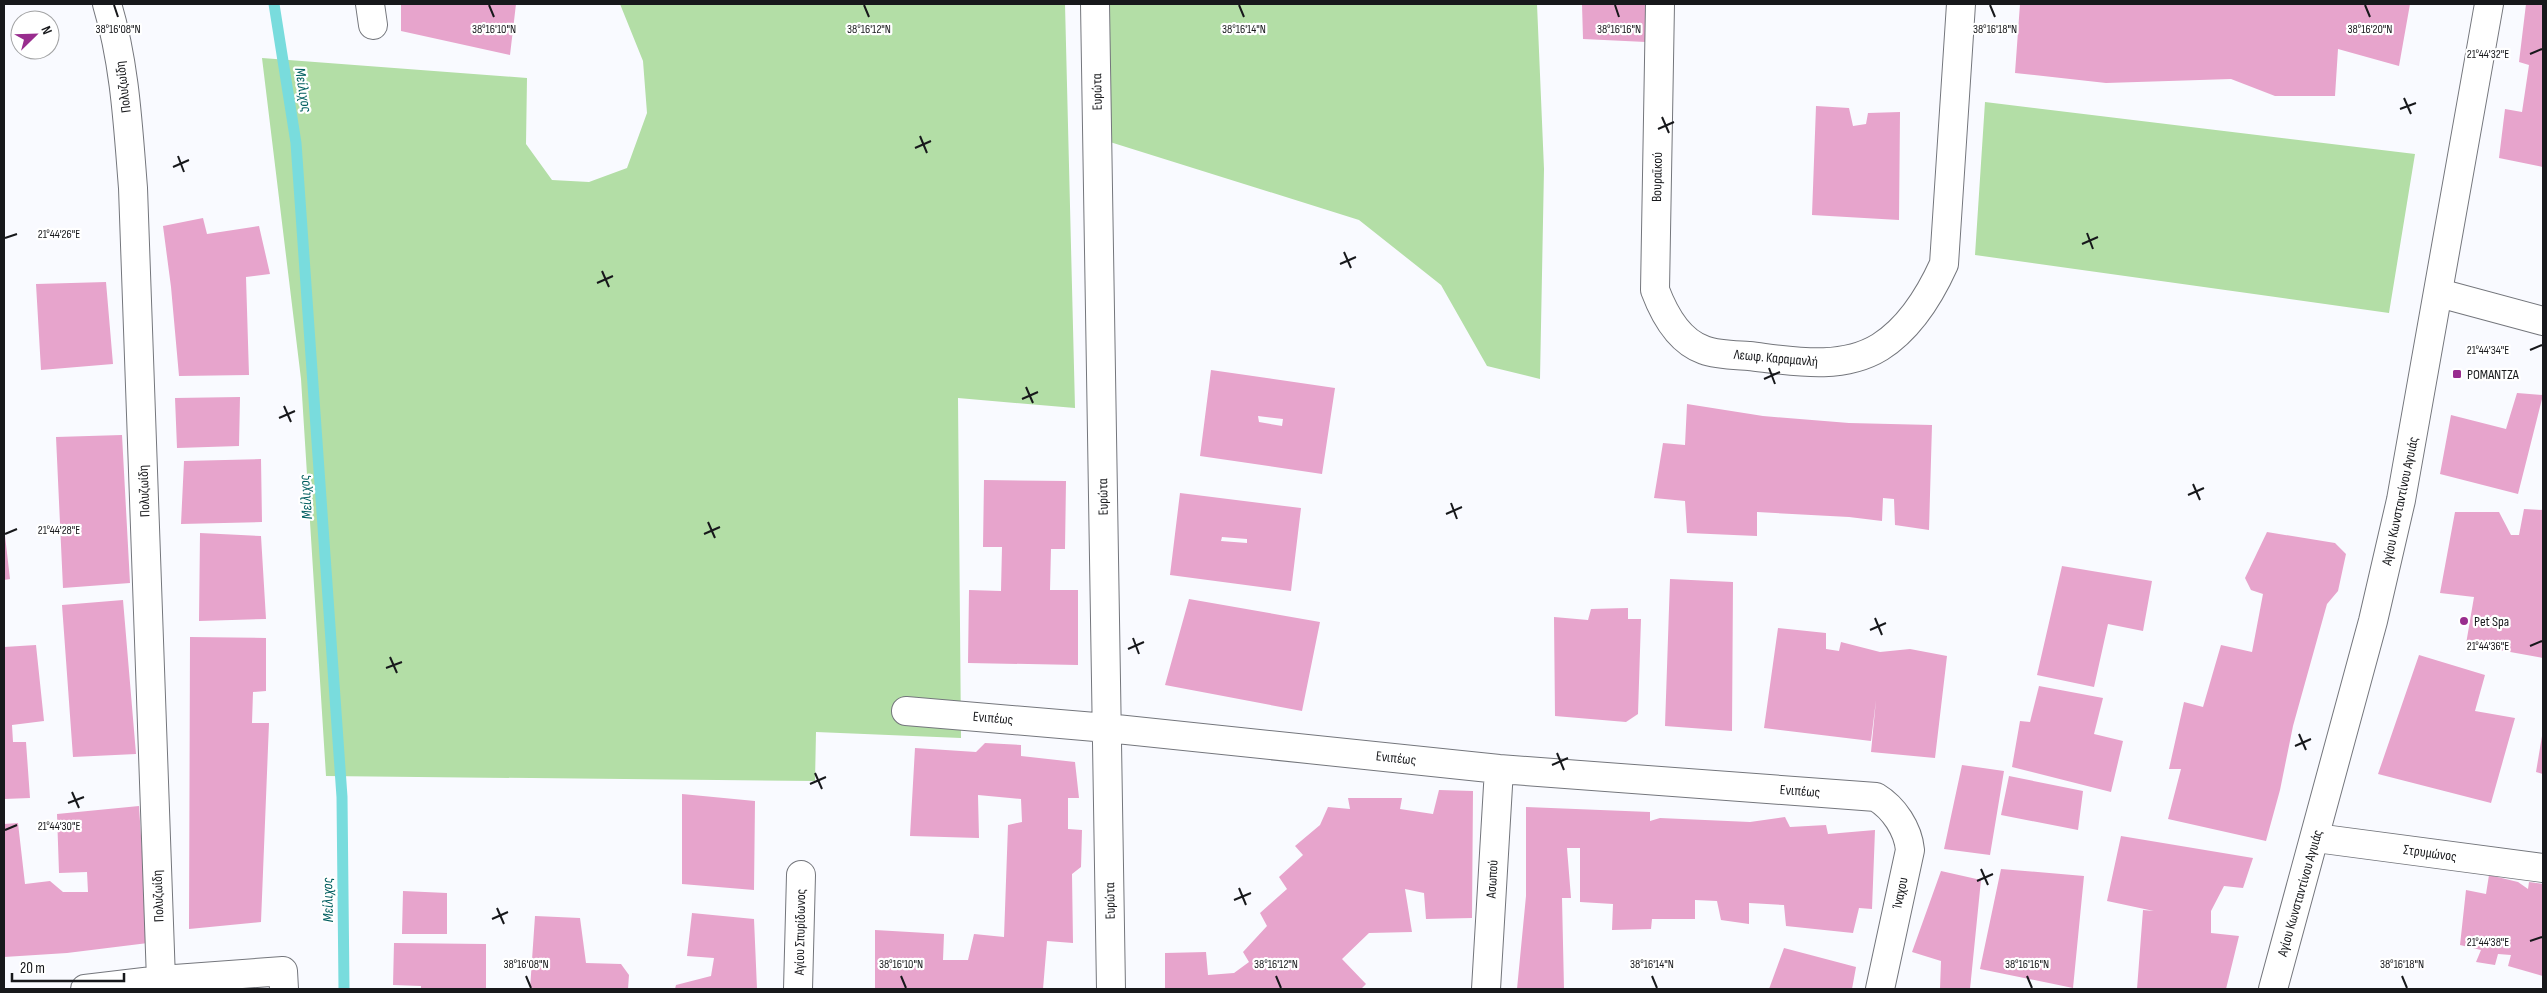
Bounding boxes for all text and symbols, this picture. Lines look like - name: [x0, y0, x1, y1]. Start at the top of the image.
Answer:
- north arrow: [10, 10, 60, 60]
- text: 38°16'08"N: [95, 22, 141, 37]
- text: 38°16'10"N: [472, 22, 516, 37]
- text: 38°16'12"N: [847, 22, 891, 37]
- text: 38°16'14"N: [1222, 22, 1266, 37]
- text: 38°16'16"N: [1597, 22, 1641, 37]
- text: 38°16'18"N: [1973, 22, 2017, 37]
- text: 38°16'20"N: [2348, 22, 2392, 37]
- text: N: [37, 23, 56, 37]
- text: 21°44'32"E: [2467, 47, 2509, 62]
- street label: Πολυζωίδη: [111, 60, 135, 114]
- water label: Μείλιχος: [290, 66, 316, 114]
- street label: Ευρώτα: [1088, 73, 1106, 111]
- street label: Βουραϊκού: [1648, 152, 1666, 202]
- text: 21°44'26"E: [38, 227, 80, 242]
- text: 21°44'34"E: [2467, 343, 2509, 358]
- street label: Λεωφ. Καραμανλή: [1732, 346, 1819, 370]
- place label: ΡΟΜΑΝΤΖΑ: [2467, 366, 2520, 383]
- marker: ΡΟΜΑΝΤΖΑ: [2451, 368, 2463, 380]
- street label: Αγίου Κωνσταντίνου Αγυιάς: [2378, 435, 2422, 568]
- street label: Πολυζωίδη: [135, 465, 153, 517]
- water label: Μείλιχος: [295, 474, 317, 520]
- street label: Ευρώτα: [1094, 478, 1112, 516]
- text: 21°44'28"E: [38, 523, 80, 538]
- place label: Pet Spa: [2474, 613, 2509, 630]
- marker: Pet Spa: [2458, 615, 2470, 627]
- text: 21°44'36"E: [2467, 639, 2509, 654]
- street label: Ενιπέως: [972, 708, 1014, 728]
- street label: Ενιπέως: [1375, 747, 1417, 769]
- street label: Ενιπέως: [1779, 781, 1821, 801]
- text: 21°44'30"E: [38, 819, 80, 834]
- street label: Αγίου Κωνσταντίνου Αγυιάς: [2274, 828, 2326, 959]
- street label: Στρυμώνος: [2402, 841, 2458, 865]
- street label: Ασωπού: [1482, 859, 1502, 900]
- street label: Πολυζωίδη: [149, 870, 167, 922]
- street label: Ίναχου: [1888, 876, 1912, 911]
- water label: Μείλιχος: [318, 877, 338, 923]
- street label: Ευρώτα: [1101, 882, 1119, 920]
- street label: Αγίου Σπυρίδωνος: [791, 889, 809, 976]
- text: 21°44'38"E: [2467, 935, 2509, 950]
- scale bar: [12, 950, 125, 982]
- text: 38°16'08"N: [503, 957, 549, 972]
- text: 38°16'10"N: [879, 957, 923, 972]
- text: 38°16'12"N: [1254, 957, 1298, 972]
- text: 38°16'14"N: [1630, 957, 1674, 972]
- text: 38°16'16"N: [2005, 957, 2049, 972]
- text: 38°16'18"N: [2380, 957, 2424, 972]
- text: 20 m: [20, 959, 45, 978]

